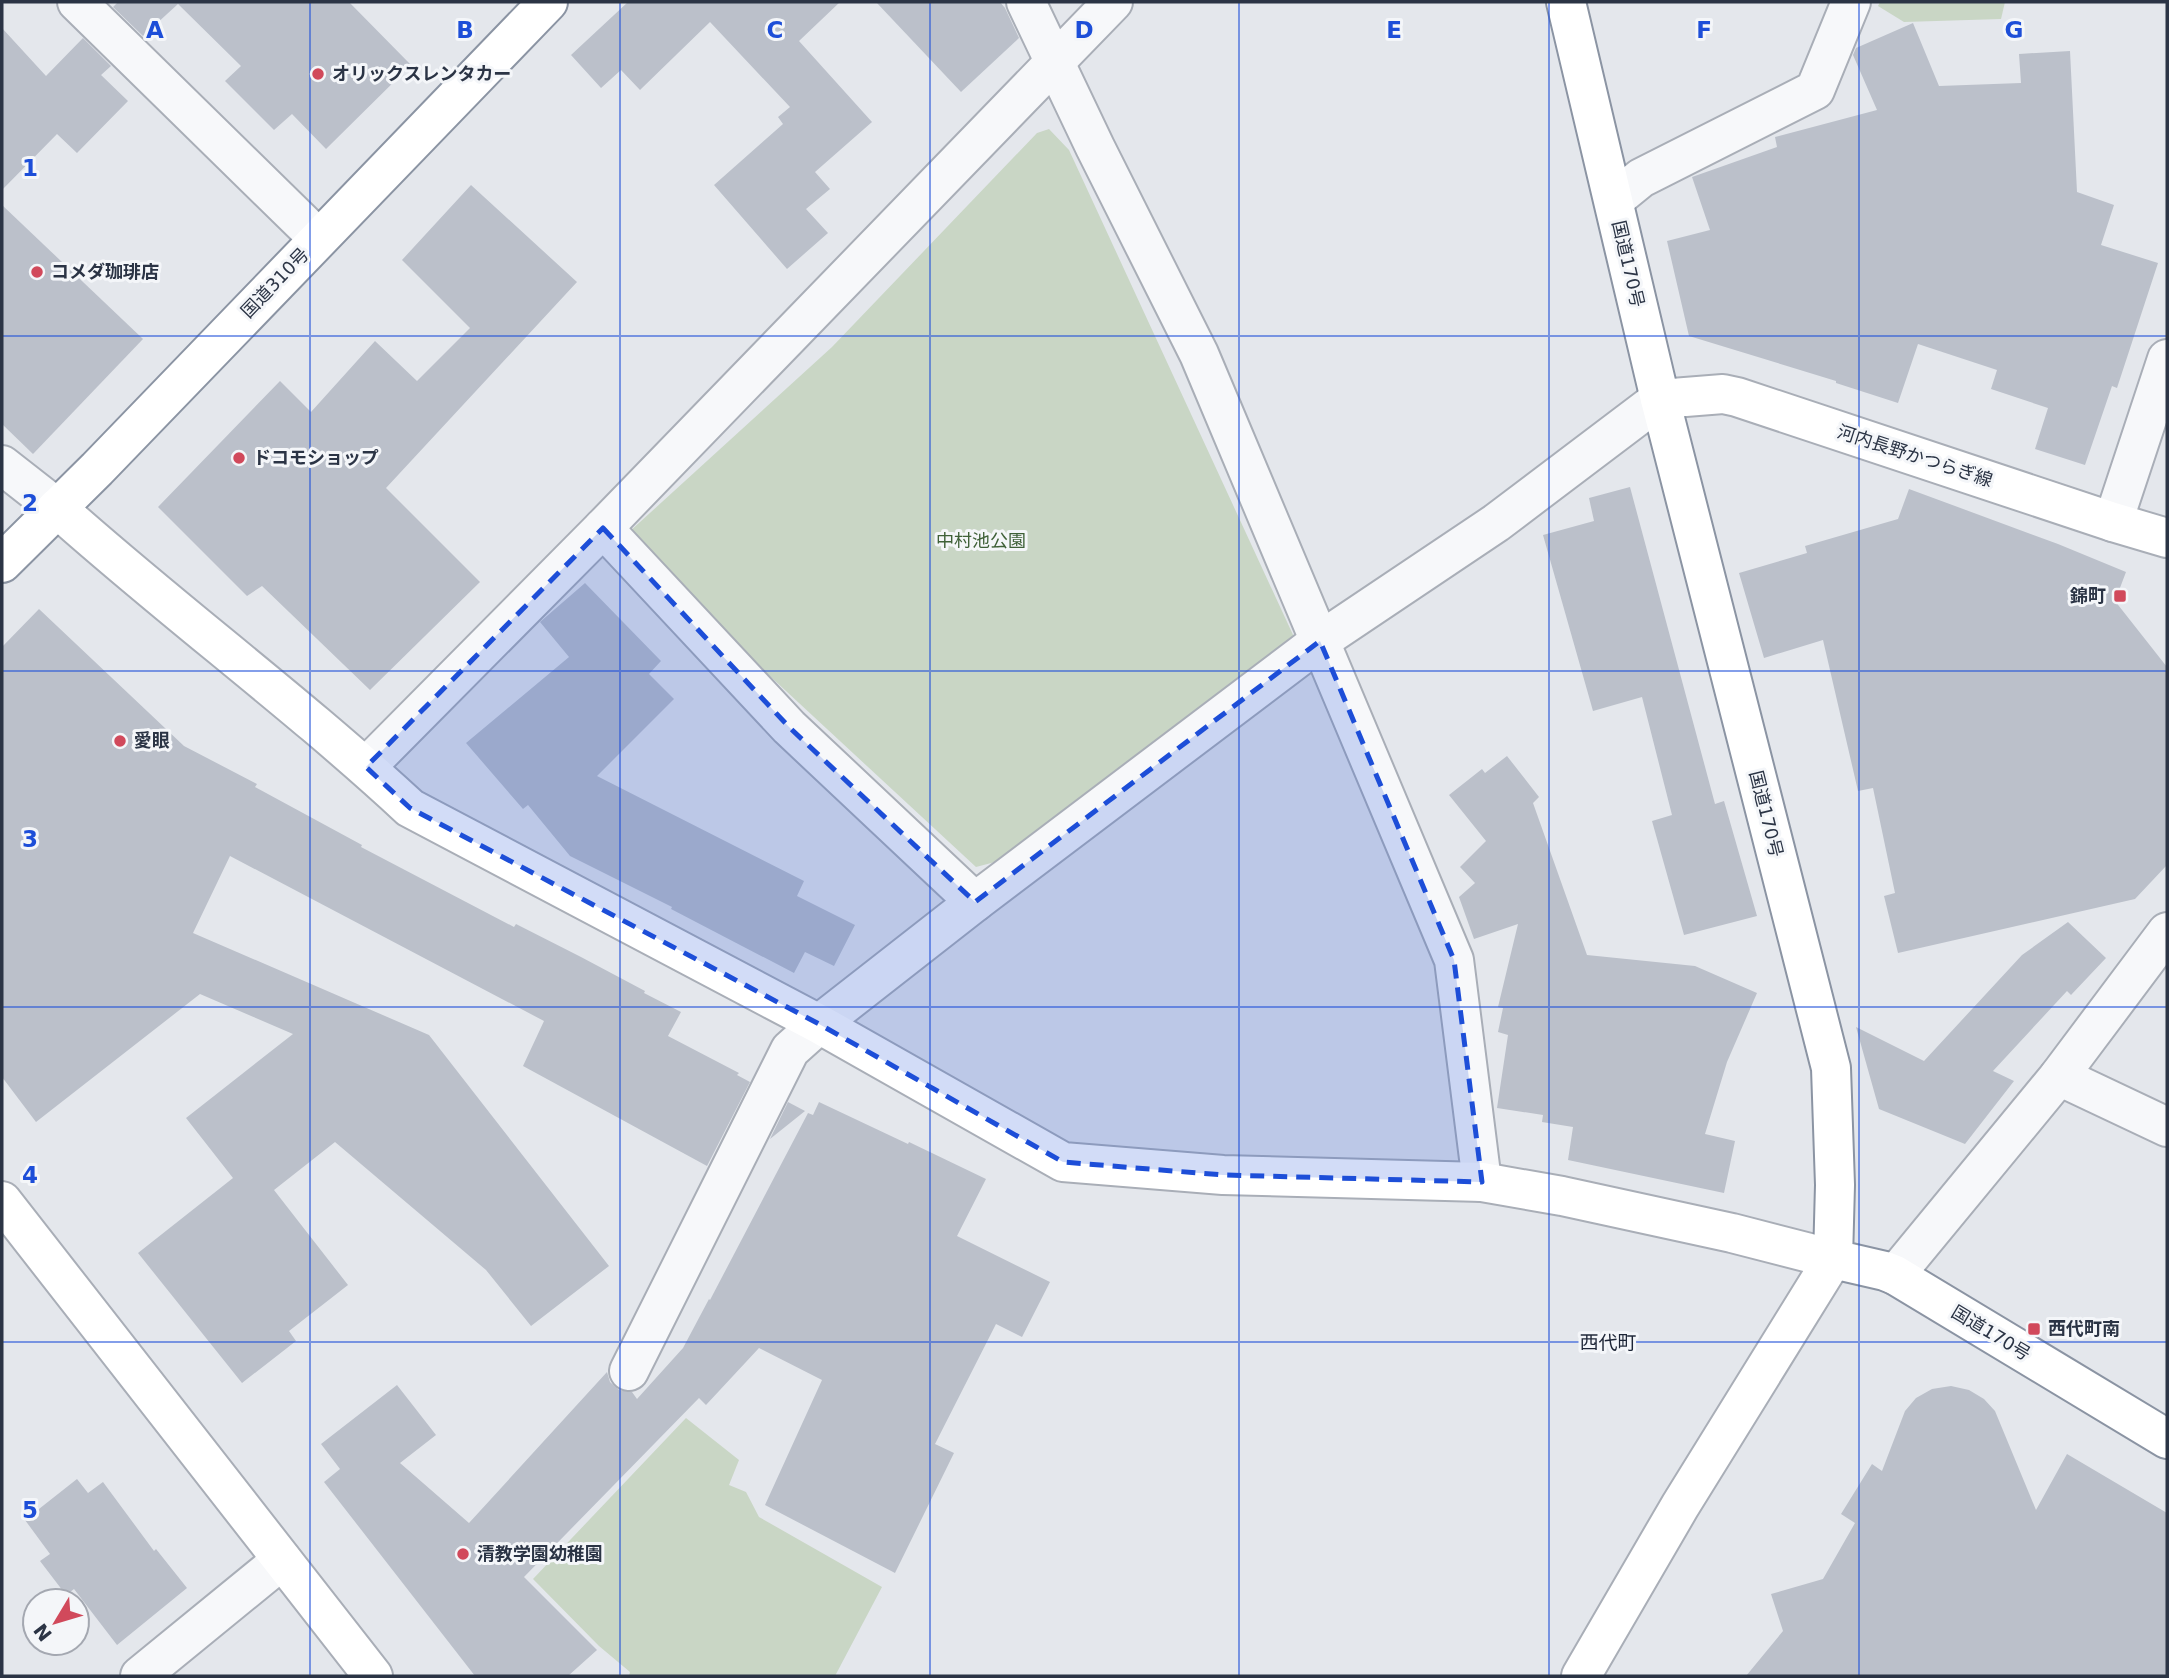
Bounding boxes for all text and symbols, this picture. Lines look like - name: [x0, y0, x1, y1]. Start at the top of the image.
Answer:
- text: A: [146, 17, 164, 43]
- text: B: [456, 17, 474, 43]
- text: C: [767, 17, 783, 43]
- text: D: [1074, 17, 1094, 43]
- text: E: [1386, 17, 1402, 43]
- text: F: [1696, 17, 1712, 43]
- text: G: [2005, 17, 2023, 43]
- place label: オリックスレンタカー: [332, 63, 511, 84]
- marker: オリックスレンタカー: [310, 66, 326, 82]
- text: 1: [22, 155, 38, 181]
- street label: 国道170号: [1608, 218, 1649, 309]
- street label: 国道310号: [236, 244, 313, 322]
- place label: コメダ珈琲店: [51, 261, 159, 282]
- marker: コメダ珈琲店: [29, 264, 45, 280]
- street label: 河内長野かつらぎ線: [1835, 421, 1995, 491]
- place label: ドコモショップ: [253, 447, 379, 468]
- marker: ドコモショップ: [231, 450, 247, 466]
- text: 2: [22, 490, 38, 516]
- park label: 中村池公園: [936, 530, 1026, 551]
- place label: 錦町: [2070, 585, 2106, 606]
- marker: 錦町: [2112, 588, 2128, 604]
- place label: 愛眼: [134, 730, 170, 751]
- marker: 愛眼: [112, 733, 128, 749]
- street label: 国道170号: [1746, 768, 1787, 859]
- text: 3: [22, 826, 38, 852]
- text: 4: [22, 1162, 38, 1188]
- street label: 国道170号: [1948, 1301, 2035, 1364]
- place label: 西代町南: [2048, 1318, 2120, 1339]
- marker: 西代町南: [2026, 1321, 2042, 1337]
- district label: 西代町: [1579, 1331, 1637, 1353]
- text: 5: [22, 1497, 38, 1523]
- place label: 清教学園幼稚園: [477, 1543, 603, 1564]
- marker: 清教学園幼稚園: [455, 1546, 471, 1562]
- north arrow: [21, 1587, 91, 1657]
- text: N: [29, 1619, 56, 1646]

